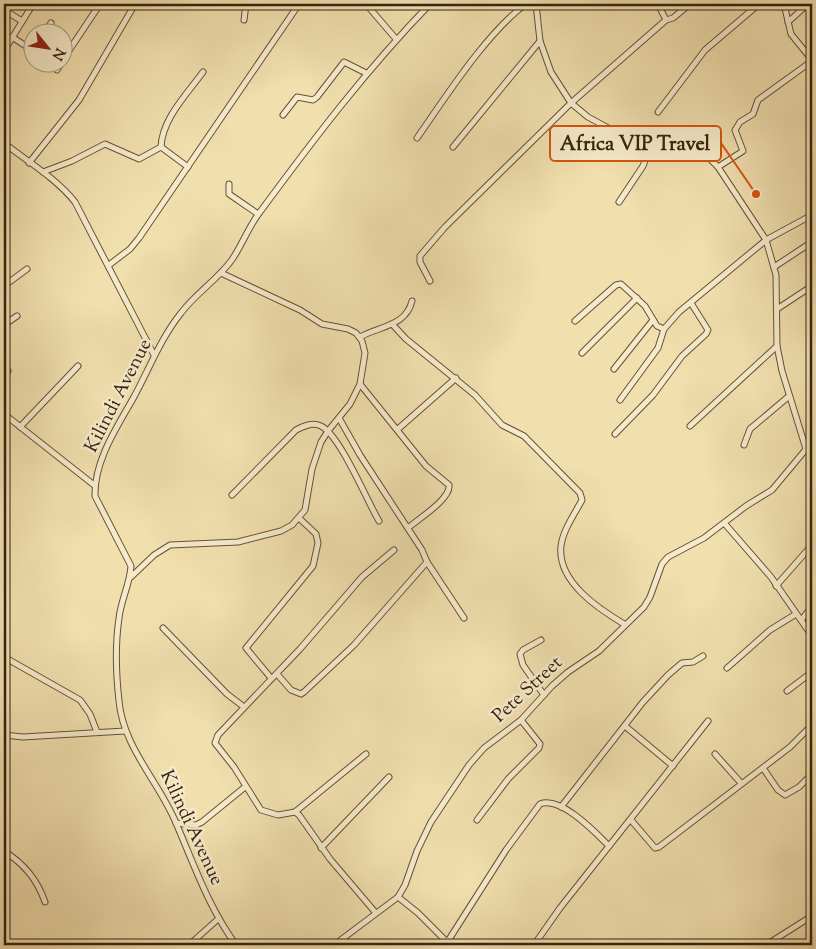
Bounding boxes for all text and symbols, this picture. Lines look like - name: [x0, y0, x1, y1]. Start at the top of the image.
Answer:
- north arrow: [22, 22, 72, 72]
- text: N: [46, 44, 69, 63]
- callout: Africa VIP Travel: [550, 126, 721, 161]
- text: Africa VIP Travel: [560, 131, 711, 160]
- street label: Kilindi Avenue: [79, 334, 159, 458]
- street label: Pete Street: [487, 650, 569, 730]
- street label: Kilindi Avenue: [152, 766, 230, 890]

